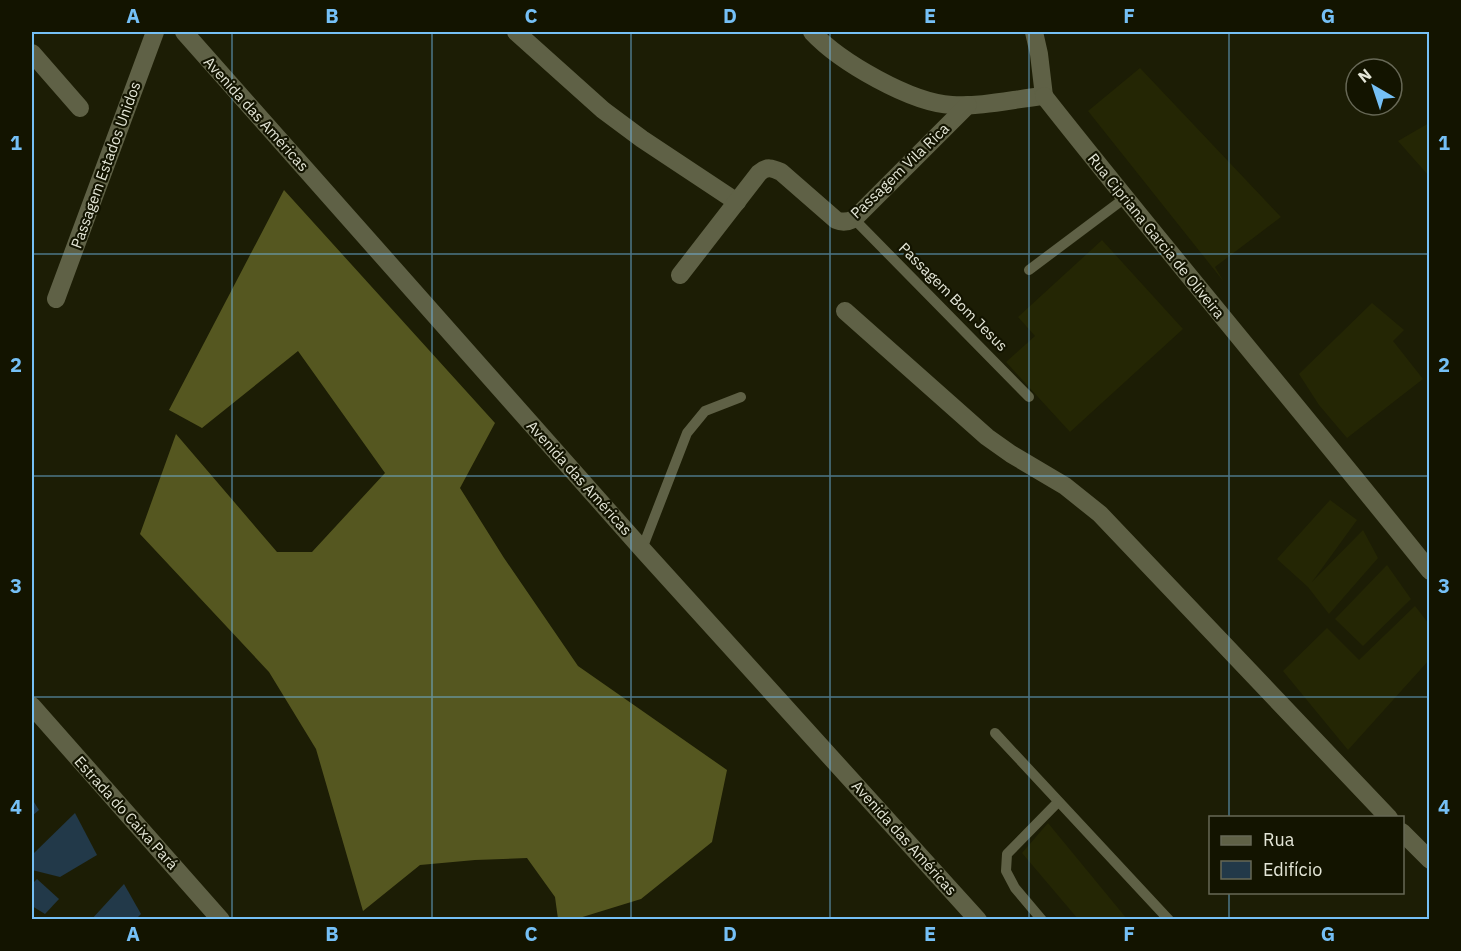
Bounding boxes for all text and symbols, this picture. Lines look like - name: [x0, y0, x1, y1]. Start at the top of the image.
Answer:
- text: A: [126, 2, 140, 29]
- text: B: [325, 2, 339, 29]
- text: C: [524, 2, 538, 29]
- text: D: [723, 2, 737, 29]
- text: E: [924, 2, 936, 29]
- text: F: [1123, 2, 1135, 29]
- text: G: [1321, 2, 1335, 29]
- street label: Avenida das Américas: [200, 52, 313, 175]
- north arrow: [1344, 57, 1404, 117]
- text: N: [1354, 64, 1375, 87]
- street label: Passagem Estados Unidos: [66, 79, 145, 251]
- street label: Passagem Vila Rica: [846, 119, 953, 222]
- text: 1: [10, 129, 22, 156]
- text: 1: [1438, 129, 1450, 156]
- street label: Rua Cipriana Garcia de Oliveira: [1084, 149, 1229, 322]
- street label: Passagem Bom Jesus: [895, 238, 1012, 355]
- text: 2: [10, 351, 22, 378]
- text: 2: [1438, 351, 1450, 378]
- street label: Avenida das Américas: [523, 416, 636, 539]
- text: 3: [10, 572, 22, 599]
- text: 3: [1438, 572, 1450, 599]
- street label: Estrada do Caixa Pará: [70, 752, 182, 873]
- street label: Avenida das Américas: [848, 776, 961, 899]
- text: 4: [10, 793, 22, 820]
- text: 4: [1438, 793, 1450, 820]
- legend: [1209, 816, 1404, 894]
- text: Rua: [1263, 828, 1295, 851]
- text: Edifício: [1263, 858, 1322, 881]
- text: A: [126, 920, 140, 947]
- text: B: [325, 920, 339, 947]
- text: C: [524, 920, 538, 947]
- text: D: [723, 920, 737, 947]
- text: E: [924, 920, 936, 947]
- text: F: [1123, 920, 1135, 947]
- text: G: [1321, 920, 1335, 947]

